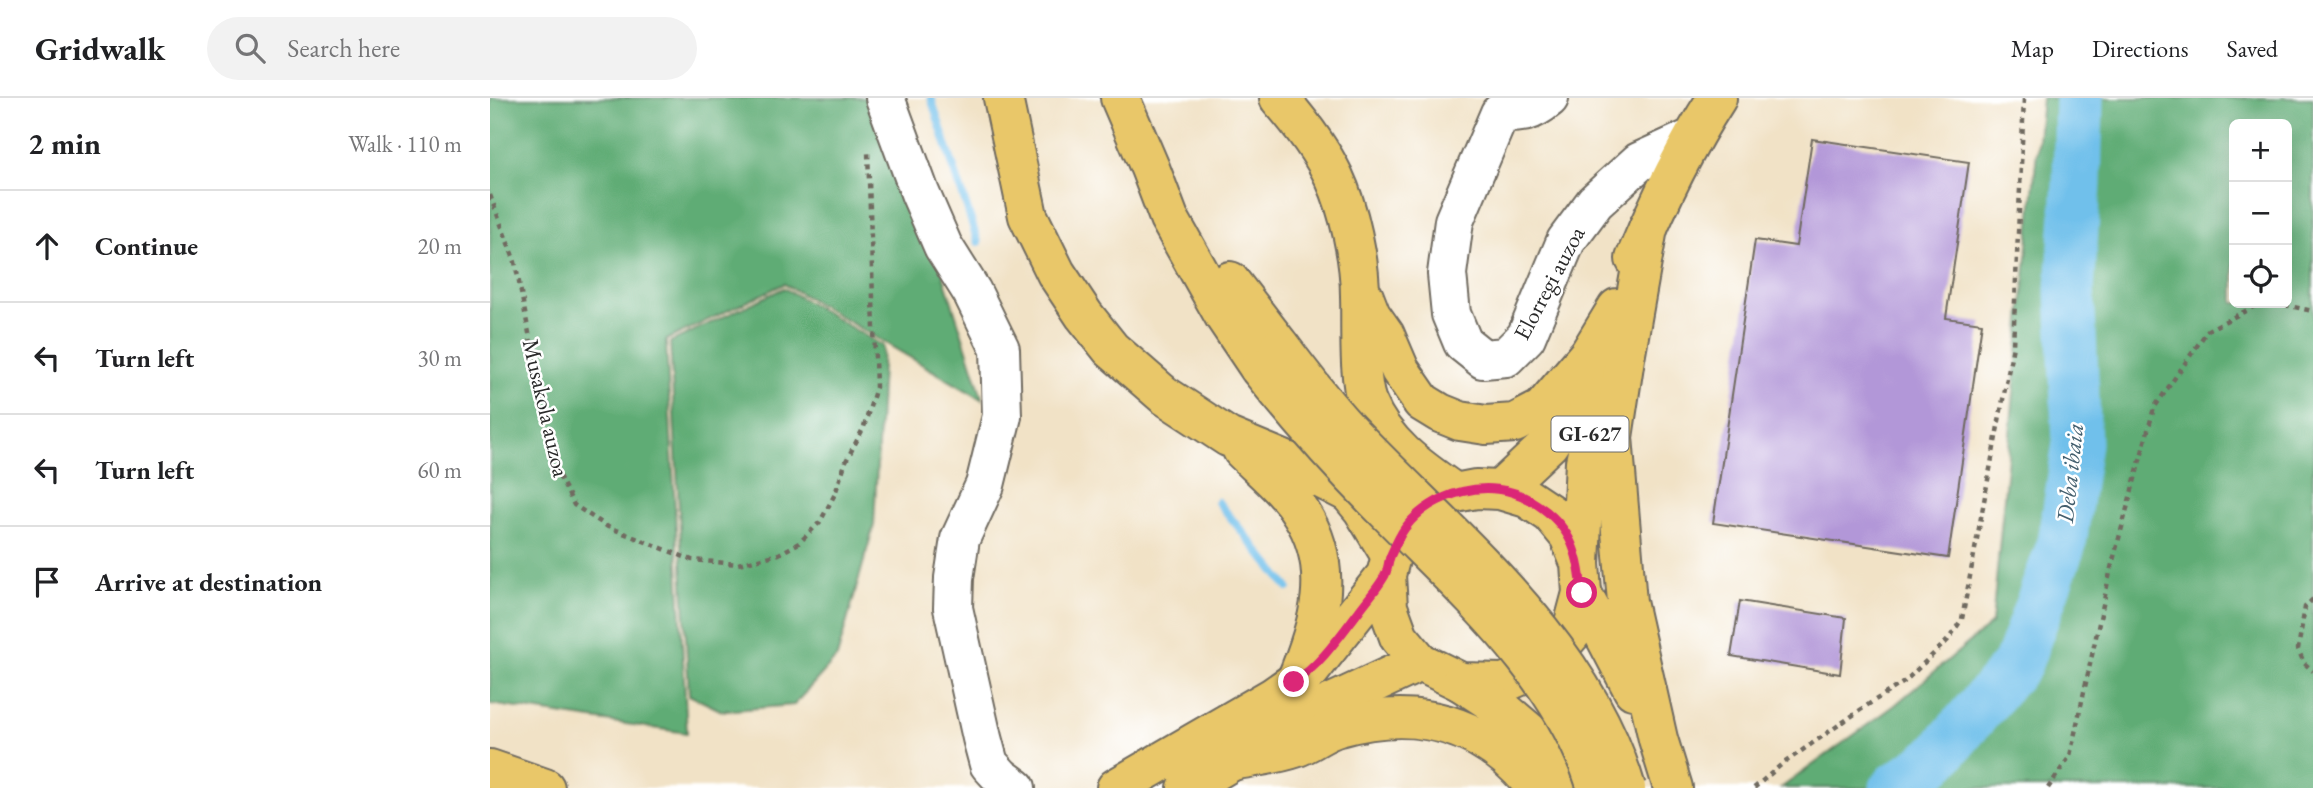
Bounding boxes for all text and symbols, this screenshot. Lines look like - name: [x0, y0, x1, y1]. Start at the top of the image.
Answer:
- search box: [207, 17, 697, 80]
- text: Gridwalk: [35, 27, 165, 70]
- icon: search: [231, 29, 269, 67]
- text: Search here: [287, 31, 400, 65]
- text: Map: [2011, 33, 2054, 64]
- text: Directions: [2092, 33, 2189, 64]
- text: Saved: [2227, 33, 2278, 64]
- map controls: [2229, 119, 2292, 308]
- button: +: [2229, 119, 2292, 182]
- text: 2 min: [28, 124, 101, 163]
- text: Walk · 110 m: [348, 129, 462, 159]
- button: −: [2229, 182, 2292, 245]
- street label: Elorregi auzoa: [1507, 220, 1592, 345]
- icon: ahead: [28, 227, 66, 265]
- text: Continue: [95, 229, 198, 263]
- text: 20 m: [417, 231, 462, 261]
- button: locate: [2229, 245, 2292, 308]
- street label: Musakola auzoa: [516, 336, 577, 481]
- icon: left: [28, 339, 66, 377]
- text: Turn left: [95, 341, 194, 375]
- text: 30 m: [417, 343, 462, 373]
- road number: GI-627: [1552, 416, 1628, 452]
- water label: Deba ibaia: [2049, 421, 2090, 525]
- icon: left: [28, 451, 66, 489]
- text: Turn left: [95, 453, 194, 487]
- text: 60 m: [417, 455, 462, 485]
- icon: arrive: [28, 563, 66, 601]
- text: Arrive at destination: [95, 565, 322, 599]
- route start: [1566, 577, 1597, 608]
- route end: [1278, 666, 1309, 697]

